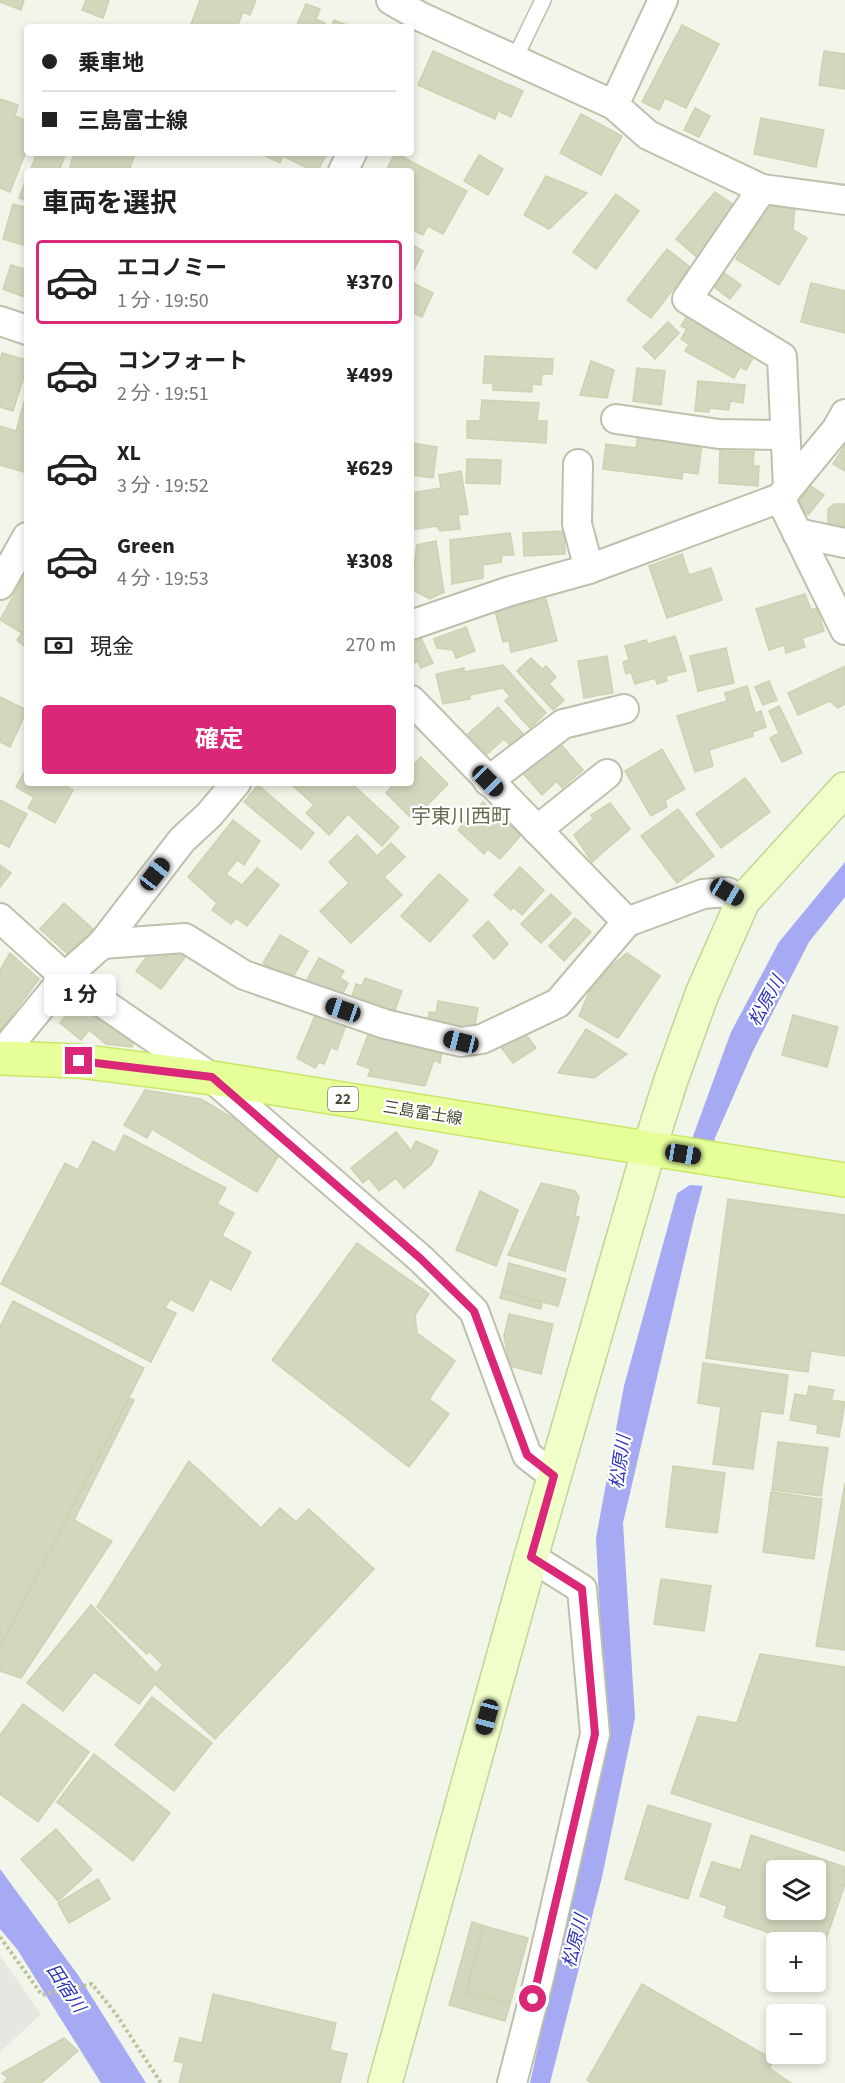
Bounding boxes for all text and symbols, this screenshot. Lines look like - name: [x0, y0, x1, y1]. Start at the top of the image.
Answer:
- text: 乗車地: [78, 47, 144, 79]
- text: 三島富士線: [78, 105, 188, 137]
- text: 車両を選択: [42, 184, 177, 223]
- text: エコノミー: [117, 252, 227, 284]
- icon: car: [45, 255, 99, 309]
- text: ¥370: [347, 266, 393, 298]
- text: 1 分 · 19:50: [117, 287, 209, 315]
- text: コンフォート: [117, 345, 248, 377]
- icon: car: [45, 348, 99, 402]
- text: ¥499: [347, 359, 393, 391]
- text: 2 分 · 19:51: [117, 380, 209, 408]
- text: XL: [117, 437, 141, 469]
- icon: car: [45, 441, 99, 495]
- text: ¥629: [347, 452, 393, 484]
- text: 3 分 · 19:52: [117, 472, 209, 500]
- text: Green: [117, 530, 175, 562]
- icon: car: [45, 534, 99, 588]
- text: ¥308: [347, 545, 393, 577]
- text: 4 分 · 19:53: [117, 565, 209, 593]
- icon: cash: [42, 629, 75, 662]
- text: 現金: [90, 631, 134, 663]
- text: 270 m: [346, 631, 396, 659]
- button: 確定: [42, 705, 396, 774]
- car: [469, 762, 507, 800]
- district label: 宇東川西町: [411, 803, 511, 831]
- car: [137, 854, 173, 894]
- car: [707, 875, 747, 909]
- water label: 松原川: [742, 970, 791, 1031]
- callout: 1 分: [43, 974, 115, 1016]
- text: 1 分: [63, 981, 97, 1009]
- car: [323, 996, 363, 1024]
- car: [441, 1029, 481, 1055]
- route end: [65, 1047, 92, 1074]
- road number: 22: [328, 1087, 358, 1111]
- street label: 三島富士線: [382, 1096, 464, 1130]
- car: [664, 1142, 702, 1166]
- water label: 松原川: [604, 1432, 637, 1491]
- car: [474, 1697, 500, 1737]
- map controls: [766, 1860, 826, 2064]
- button: layers: [766, 1860, 826, 1920]
- water label: 松原川: [557, 1910, 595, 1970]
- button: +: [766, 1932, 826, 1992]
- water label: 田宿川: [40, 1959, 92, 2019]
- route start: [519, 1985, 546, 2012]
- button: −: [766, 2004, 826, 2064]

